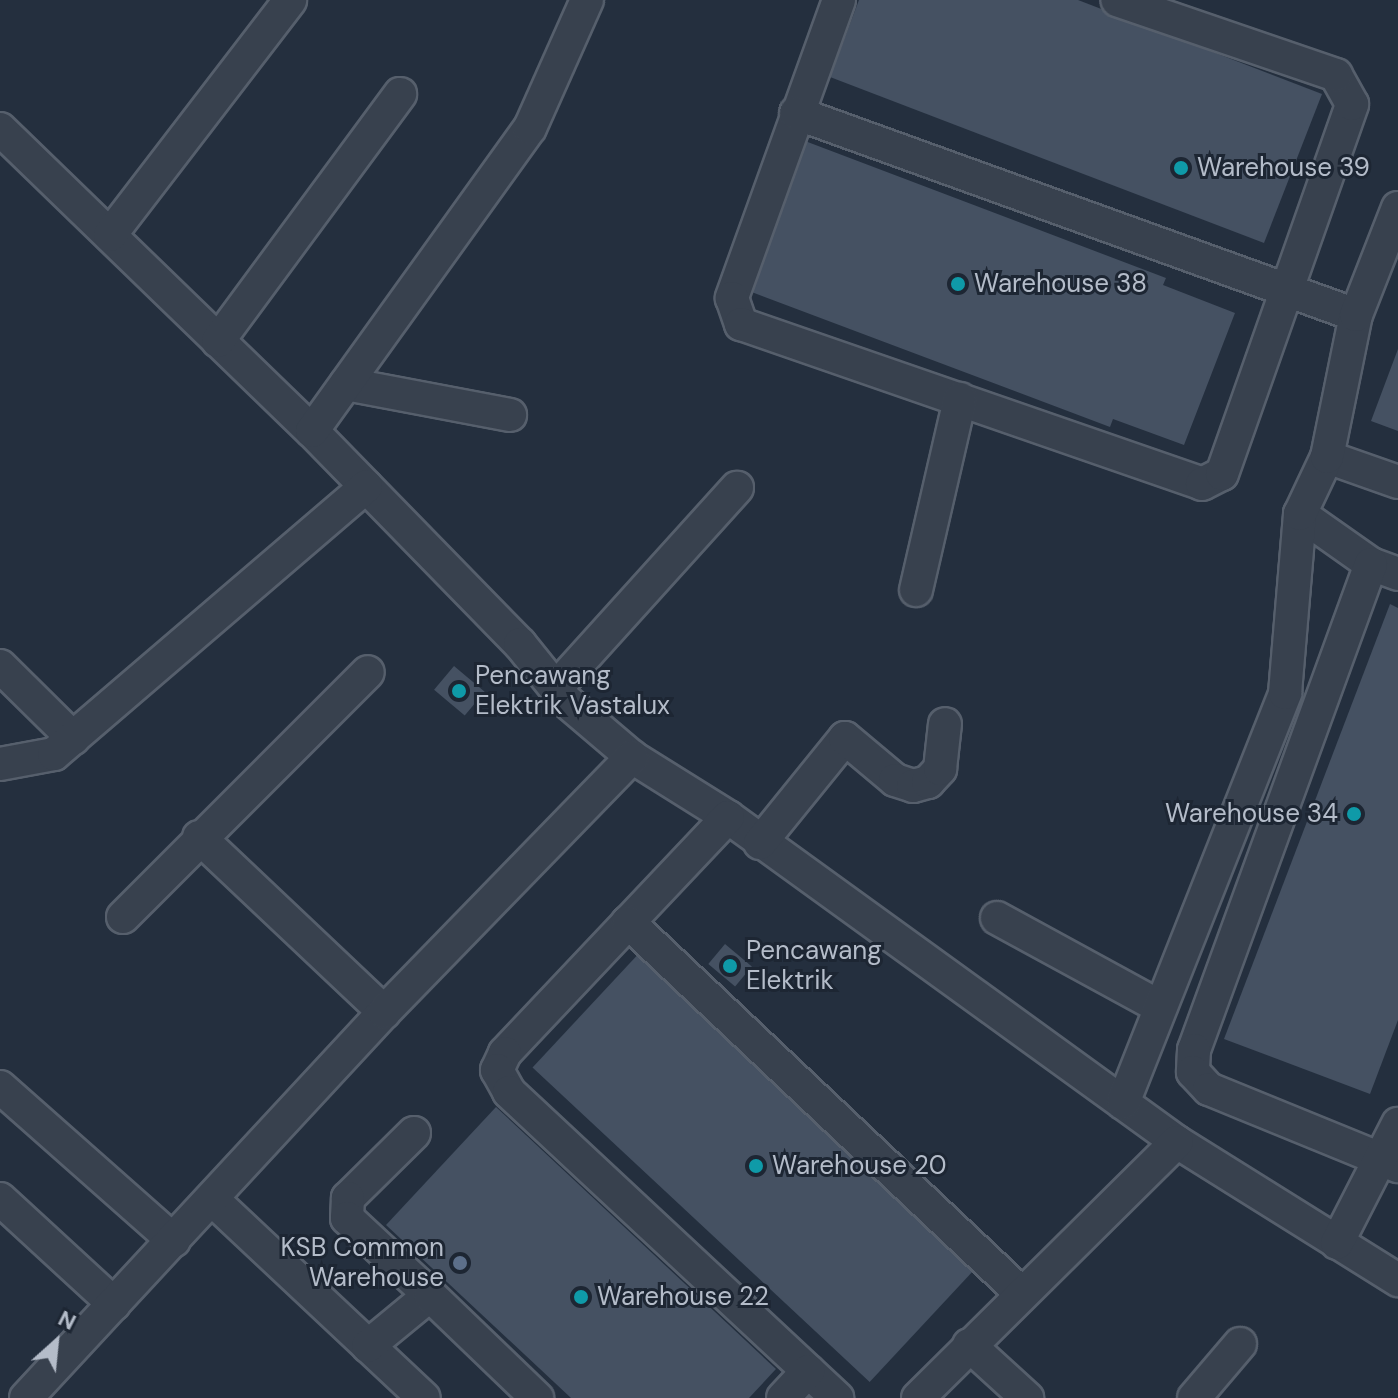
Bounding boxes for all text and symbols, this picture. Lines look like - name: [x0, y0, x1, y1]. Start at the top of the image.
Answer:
- place label: Warehouse 39: [1197, 152, 1370, 184]
- marker: Warehouse 39: [1172, 159, 1190, 177]
- place label: Warehouse 38: [974, 268, 1147, 300]
- marker: Warehouse 38: [949, 275, 967, 293]
- place label: Pencawang Elektrik Vastalux: [475, 660, 670, 722]
- marker: Pencawang Elektrik Vastalux: [450, 682, 468, 700]
- place label: Warehouse 34: [1165, 798, 1338, 830]
- marker: Warehouse 34: [1345, 805, 1363, 823]
- place label: Pencawang Elektrik: [746, 935, 882, 996]
- marker: Pencawang Elektrik: [721, 957, 739, 975]
- place label: Warehouse 20: [772, 1150, 946, 1182]
- marker: Warehouse 20: [747, 1157, 765, 1175]
- place label: KSB Common Warehouse: [280, 1232, 444, 1294]
- marker: KSB Common Warehouse: [451, 1254, 469, 1272]
- place label: Warehouse 22: [597, 1281, 769, 1313]
- marker: Warehouse 22: [572, 1288, 590, 1306]
- north arrow: [16, 1302, 96, 1382]
- text: N: [53, 1304, 81, 1337]

